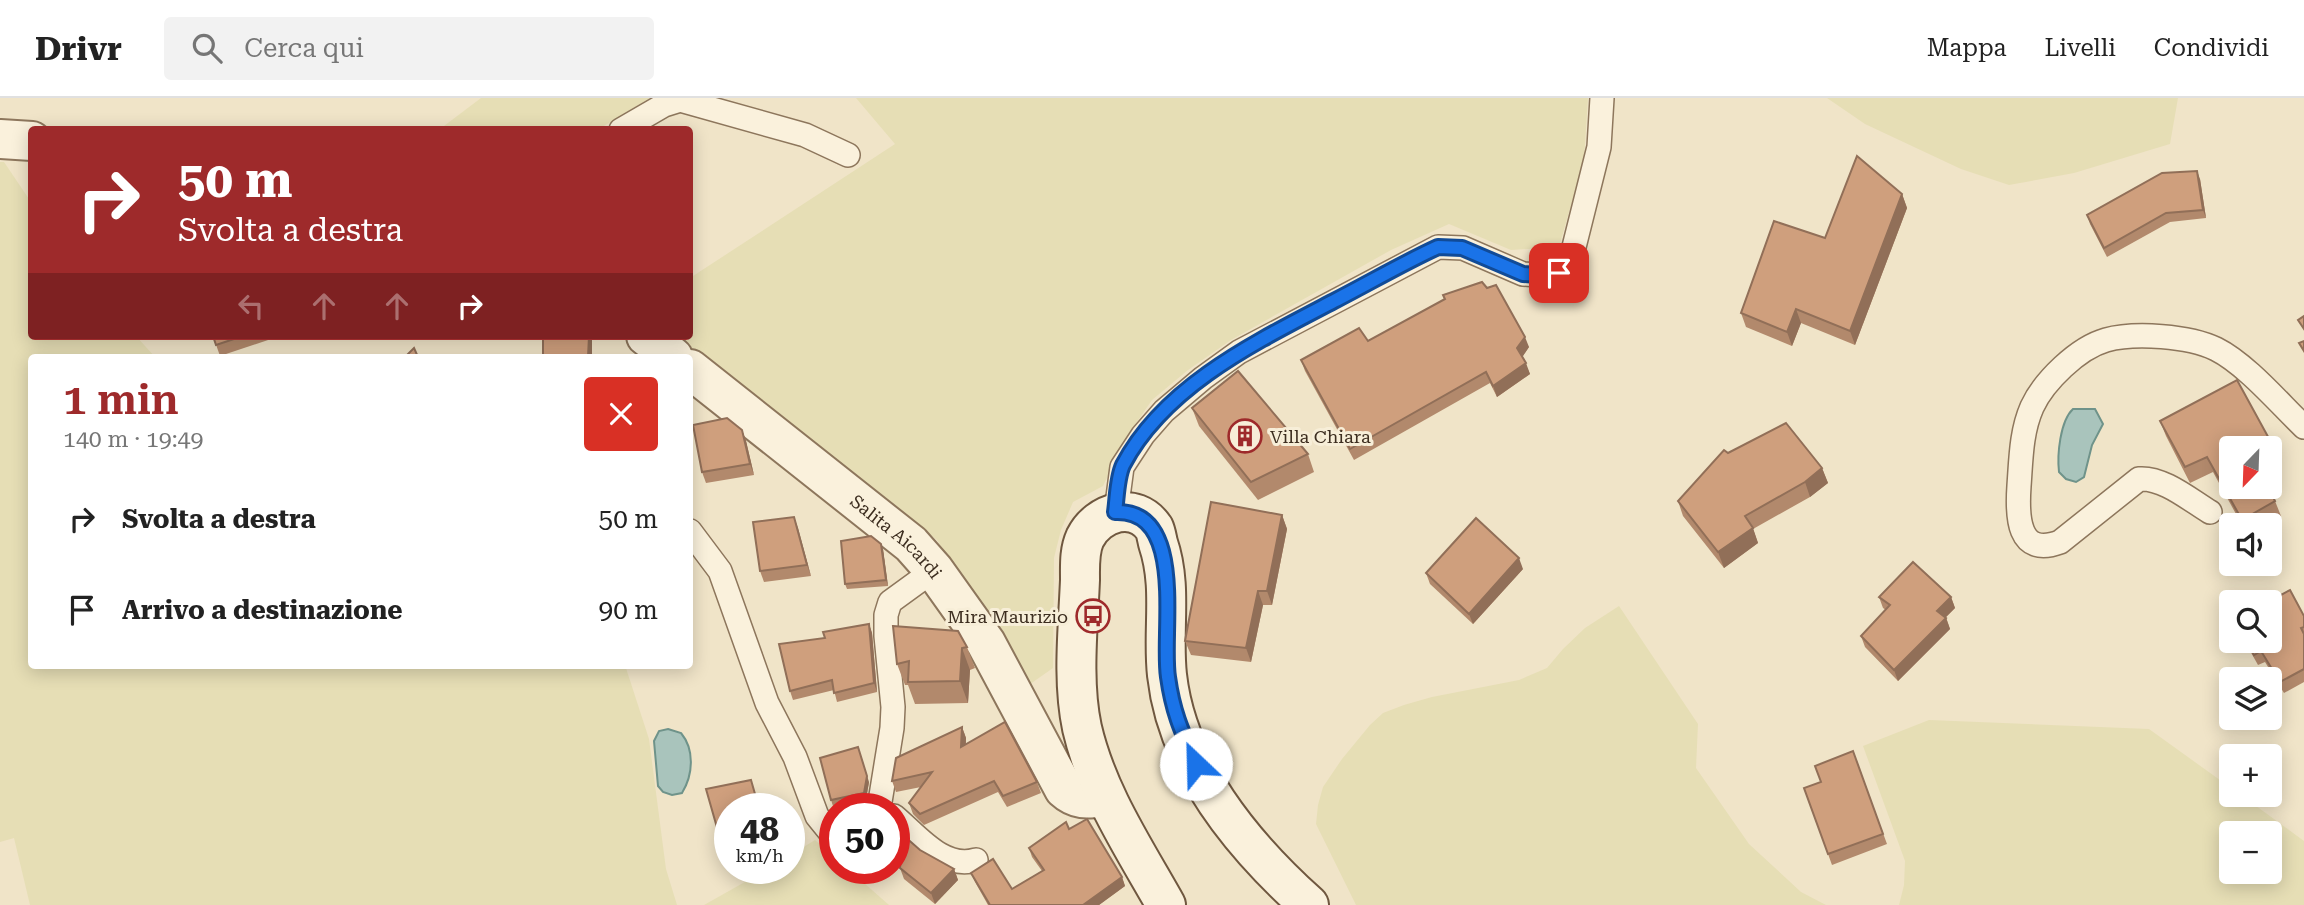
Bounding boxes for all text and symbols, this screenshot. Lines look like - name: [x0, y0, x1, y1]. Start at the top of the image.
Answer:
- search box: [164, 17, 654, 80]
- text: Drivr: [35, 29, 122, 68]
- icon: search: [188, 29, 226, 67]
- text: Cerca qui: [244, 33, 364, 63]
- text: Mappa: [1927, 34, 2006, 62]
- text: Livelli: [2044, 34, 2116, 62]
- text: Condividi: [2154, 34, 2269, 62]
- text: 50 m: [178, 152, 293, 209]
- icon: right: [63, 154, 154, 245]
- text: Svolta a destra: [178, 211, 403, 249]
- pin: [1529, 243, 1589, 303]
- icon: arrive: [1540, 254, 1578, 292]
- icon: left: [232, 287, 270, 325]
- icon: ahead: [305, 287, 343, 325]
- icon: ahead: [378, 287, 416, 325]
- icon: right: [451, 287, 489, 325]
- text: 1 min: [63, 375, 179, 424]
- button: close: [584, 377, 658, 451]
- building icon: Villa Chiara: [1226, 417, 1264, 455]
- text: 140 m · 19:49: [63, 426, 203, 453]
- place label: Villa Chiara: [1270, 426, 1371, 447]
- north arrow: [2219, 436, 2282, 499]
- map controls: [2219, 436, 2282, 884]
- street label: Salita Aicardi: [847, 490, 947, 582]
- icon: right: [63, 500, 101, 538]
- text: Svolta a destra: [122, 504, 316, 534]
- text: 50 m: [599, 504, 658, 534]
- button: sound: [2219, 513, 2282, 576]
- button: search: [2219, 590, 2282, 653]
- icon: arrive: [63, 591, 101, 629]
- text: Arrivo a destinazione: [122, 595, 403, 625]
- text: 90 m: [599, 595, 658, 625]
- bus stop icon: Mira Maurizio: [1074, 597, 1112, 635]
- place label: Mira Maurizio: [947, 606, 1068, 627]
- button: layers: [2219, 667, 2282, 730]
- position arrow: [1159, 727, 1233, 801]
- button: +: [2219, 744, 2282, 807]
- speed limit sign: 50: [819, 793, 910, 884]
- text: 48: [740, 809, 779, 850]
- button: −: [2219, 821, 2282, 884]
- text: km/h: [735, 845, 784, 866]

